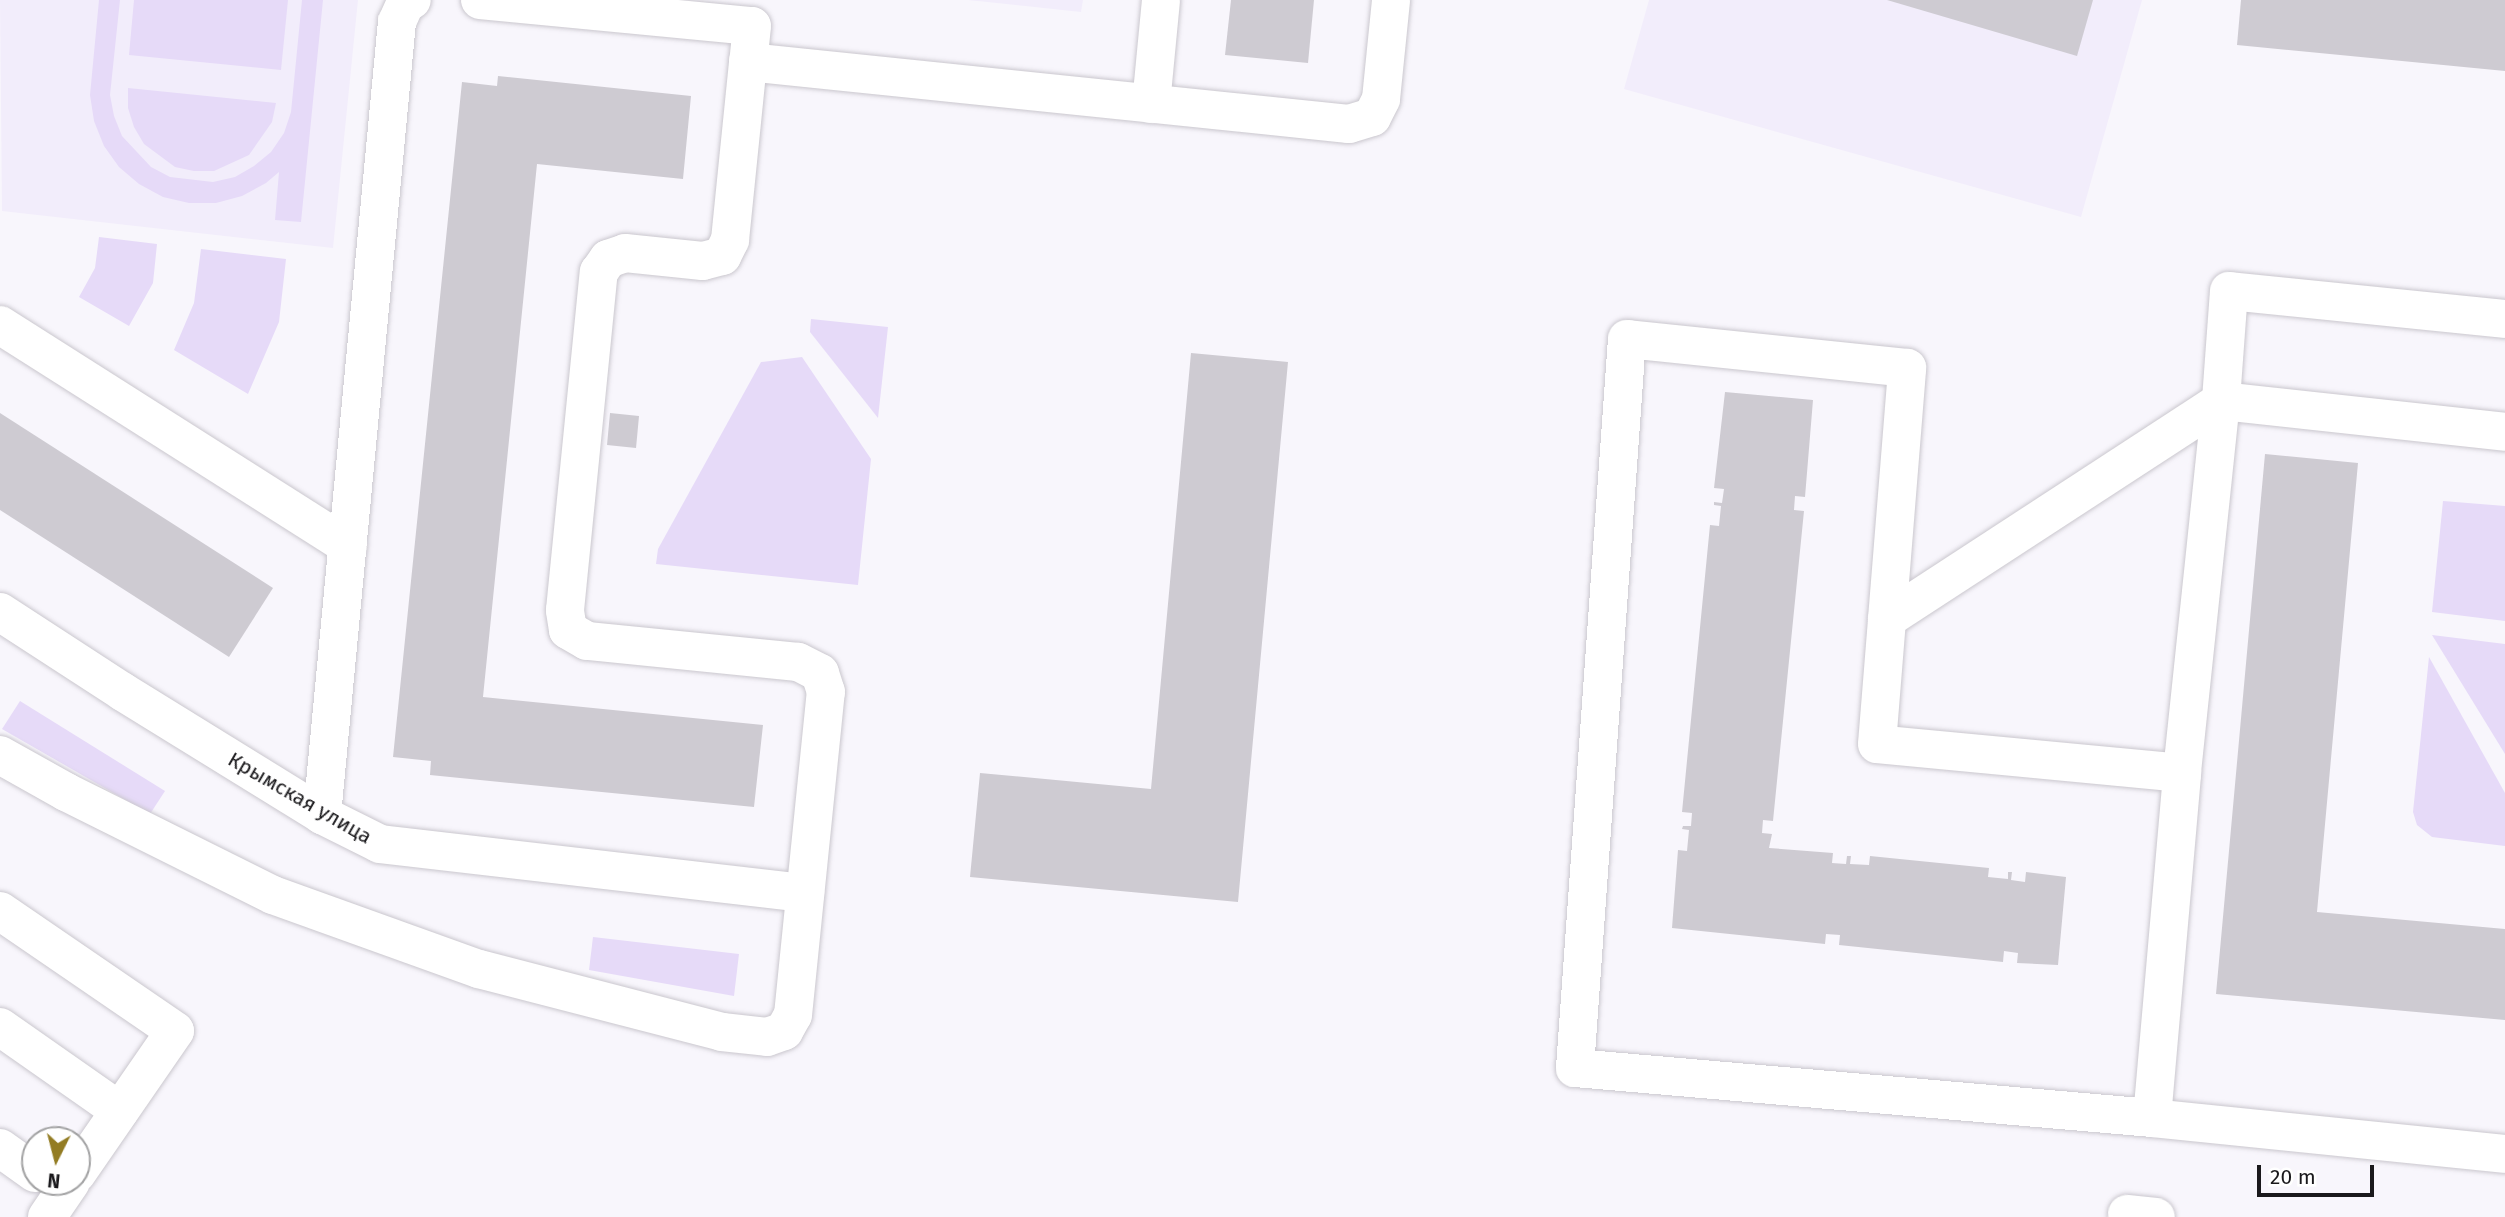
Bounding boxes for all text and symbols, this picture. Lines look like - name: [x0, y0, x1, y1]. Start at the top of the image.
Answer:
- street label: Крымская улица: [224, 747, 376, 849]
- north arrow: [21, 1126, 91, 1196]
- scale bar: [2260, 1150, 2377, 1194]
- text: 20 m: [2270, 1164, 2316, 1190]
- text: N: [46, 1168, 61, 1192]

